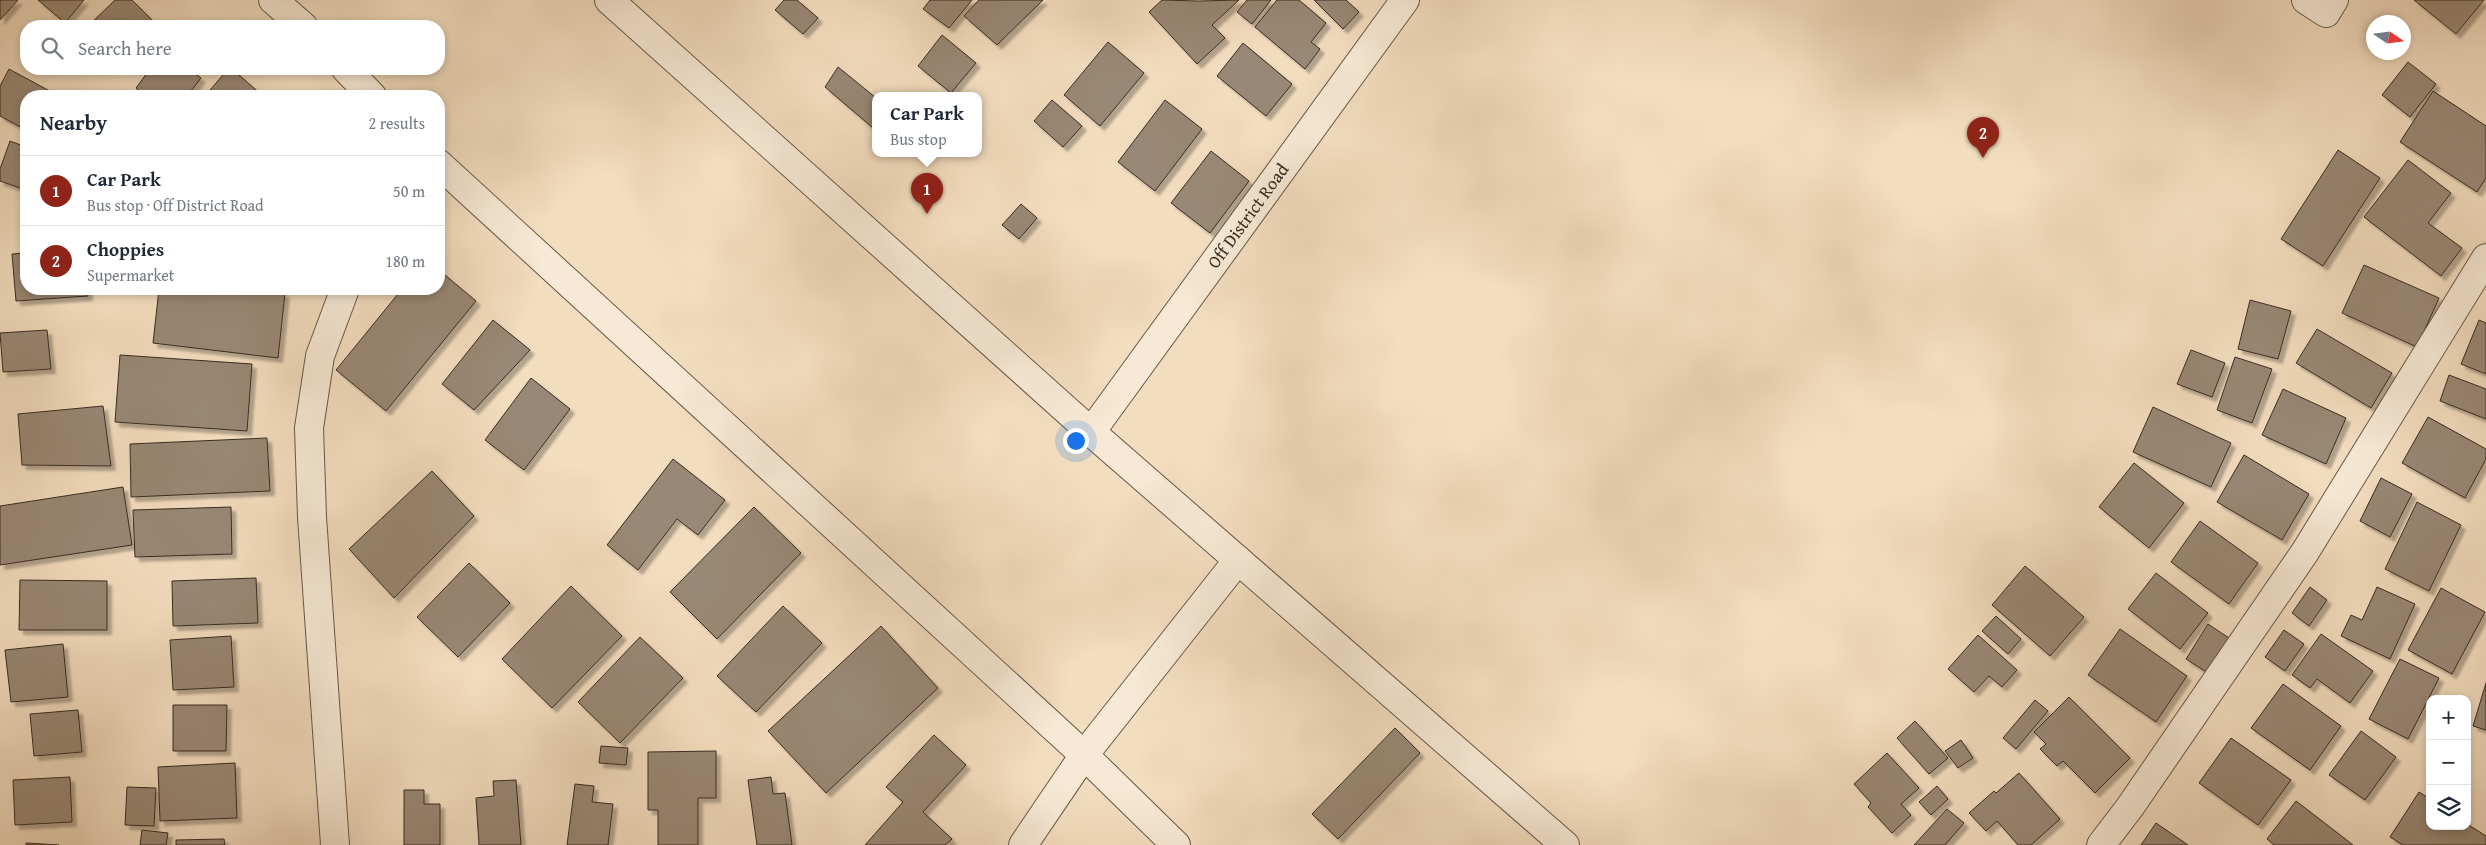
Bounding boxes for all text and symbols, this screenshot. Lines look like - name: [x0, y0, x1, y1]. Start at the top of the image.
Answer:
- north arrow: [2366, 15, 2411, 60]
- search box: [20, 20, 445, 75]
- icon: search: [38, 34, 66, 62]
- text: Search here: [78, 34, 172, 62]
- popup: [872, 92, 982, 157]
- text: Car Park: [890, 99, 964, 127]
- text: Nearby: [40, 107, 107, 138]
- text: 2 results: [368, 111, 425, 135]
- pin: 2: [1967, 117, 1999, 158]
- text: Bus stop: [890, 127, 947, 151]
- street label: Off District Road: [1200, 157, 1295, 274]
- text: Car Park: [87, 165, 161, 193]
- pin: 1: [911, 173, 943, 214]
- text: 1: [52, 179, 60, 203]
- text: 50 m: [393, 179, 425, 203]
- text: Bus stop · Off District Road: [87, 193, 264, 217]
- text: Choppies: [87, 235, 164, 263]
- text: 2: [52, 249, 60, 273]
- text: 180 m: [385, 249, 425, 273]
- text: Supermarket: [87, 263, 174, 287]
- your location: [1063, 428, 1089, 454]
- map controls: [2426, 695, 2471, 830]
- button: +: [2426, 695, 2471, 740]
- button: −: [2426, 740, 2471, 785]
- button: layers: [2426, 785, 2471, 830]

